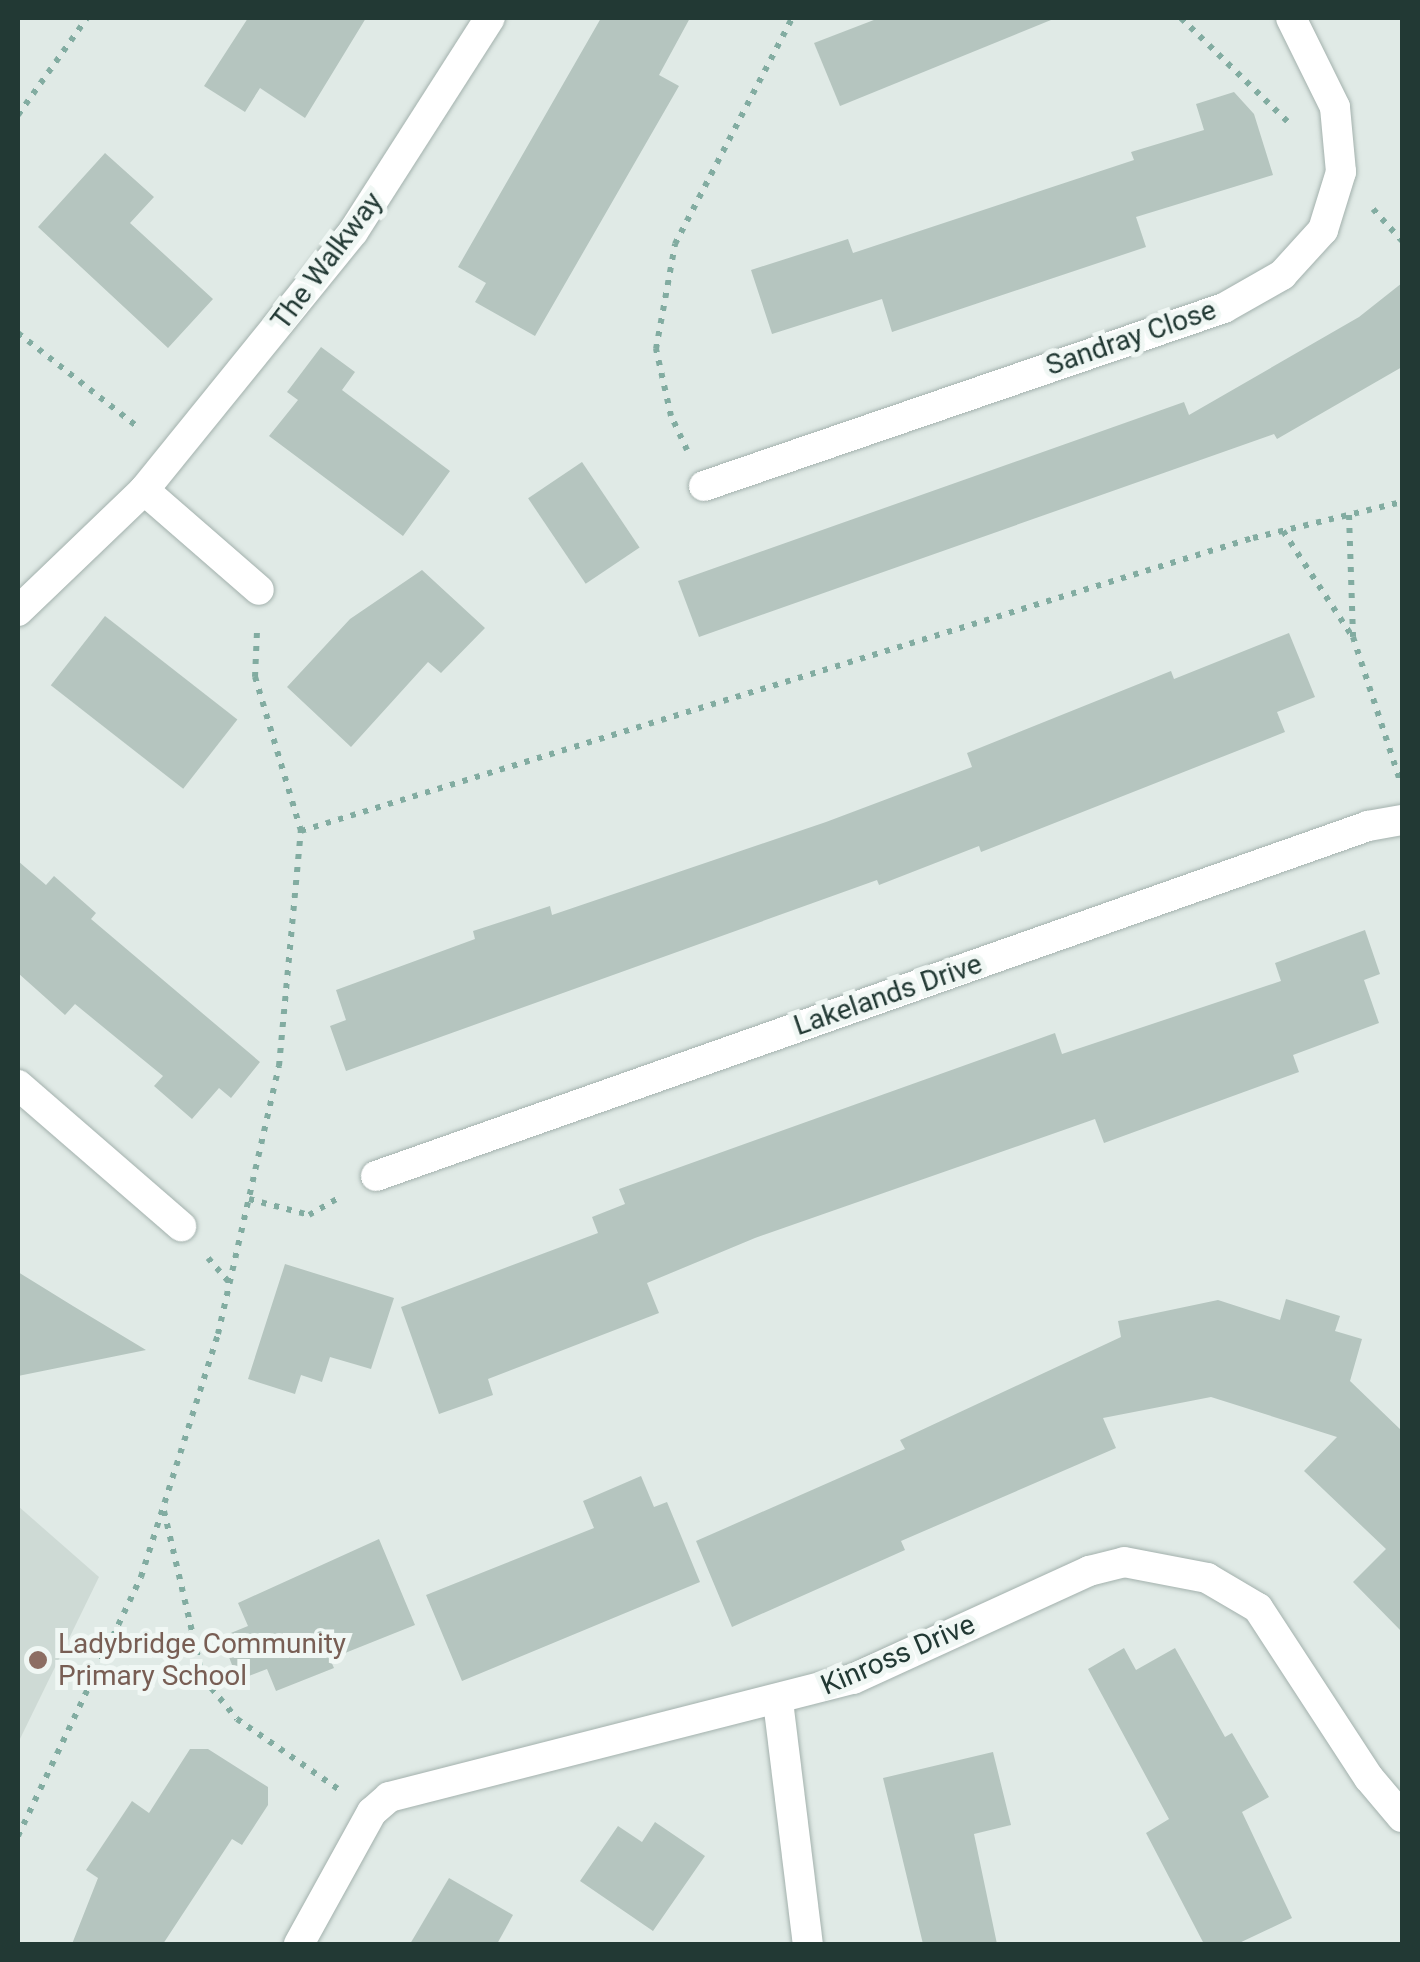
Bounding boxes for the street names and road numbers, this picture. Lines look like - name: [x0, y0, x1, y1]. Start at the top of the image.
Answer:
- street label: The Walkway: [264, 185, 390, 337]
- street label: Sandray Close: [1042, 293, 1220, 383]
- street label: Lakelands Drive: [790, 947, 986, 1043]
- street label: Kinross Drive: [816, 1608, 980, 1702]

